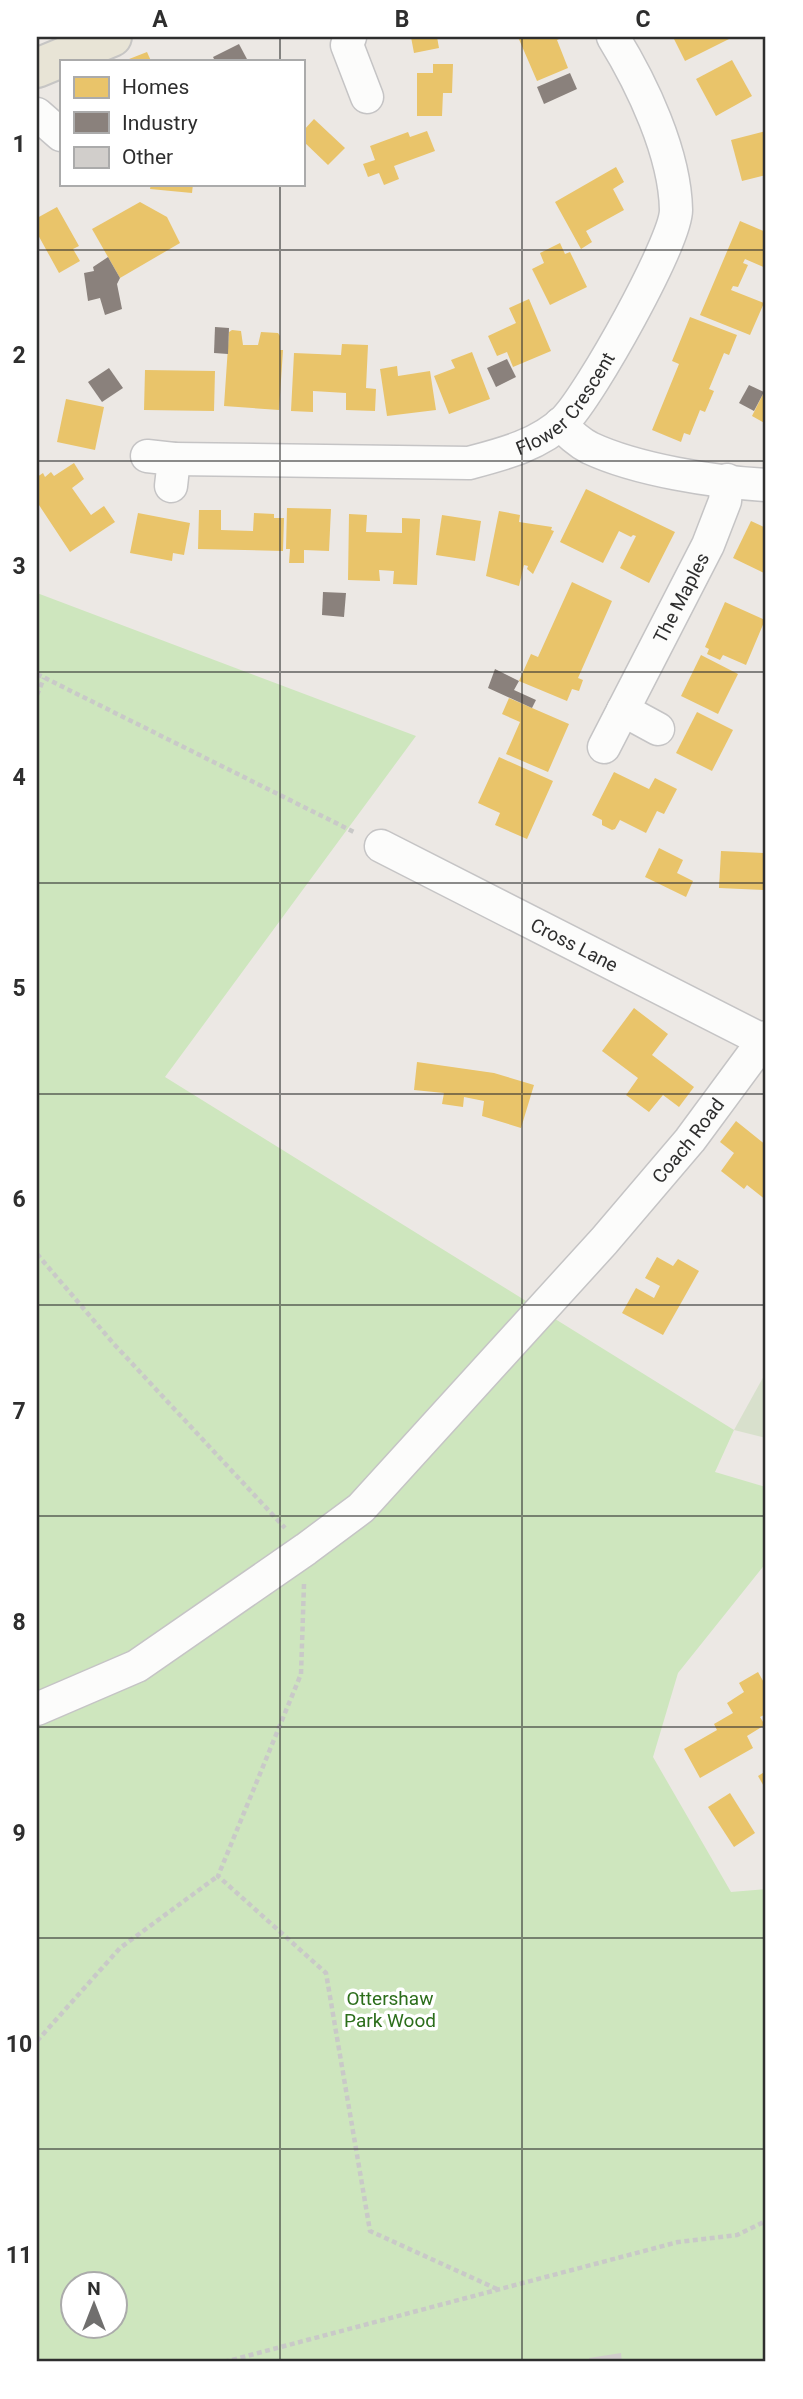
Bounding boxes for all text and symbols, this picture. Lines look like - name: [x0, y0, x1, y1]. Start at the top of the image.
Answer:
- text: A: [152, 6, 168, 33]
- text: B: [395, 6, 409, 33]
- text: C: [635, 6, 651, 33]
- legend: [60, 60, 304, 186]
- text: Homes: [122, 75, 189, 99]
- text: Industry: [122, 111, 198, 135]
- text: 1: [12, 131, 26, 158]
- text: Other: [122, 145, 173, 169]
- text: 2: [12, 342, 26, 369]
- street label: Flower Crescent: [512, 348, 620, 460]
- street label: The Maples: [649, 549, 714, 647]
- text: 3: [12, 553, 26, 580]
- text: 4: [12, 764, 26, 791]
- street label: Cross Lane: [527, 913, 622, 977]
- text: 5: [12, 975, 26, 1002]
- street label: Coach Road: [647, 1094, 729, 1188]
- text: 6: [12, 1186, 26, 1213]
- text: 7: [12, 1398, 26, 1425]
- text: 8: [12, 1609, 26, 1636]
- text: 9: [12, 1820, 26, 1847]
- park label: Ottershaw Park Wood: [344, 1987, 436, 2032]
- text: 10: [6, 2031, 32, 2058]
- text: 11: [6, 2242, 32, 2269]
- north arrow: [60, 2270, 130, 2340]
- text: N: [87, 2277, 101, 2300]

